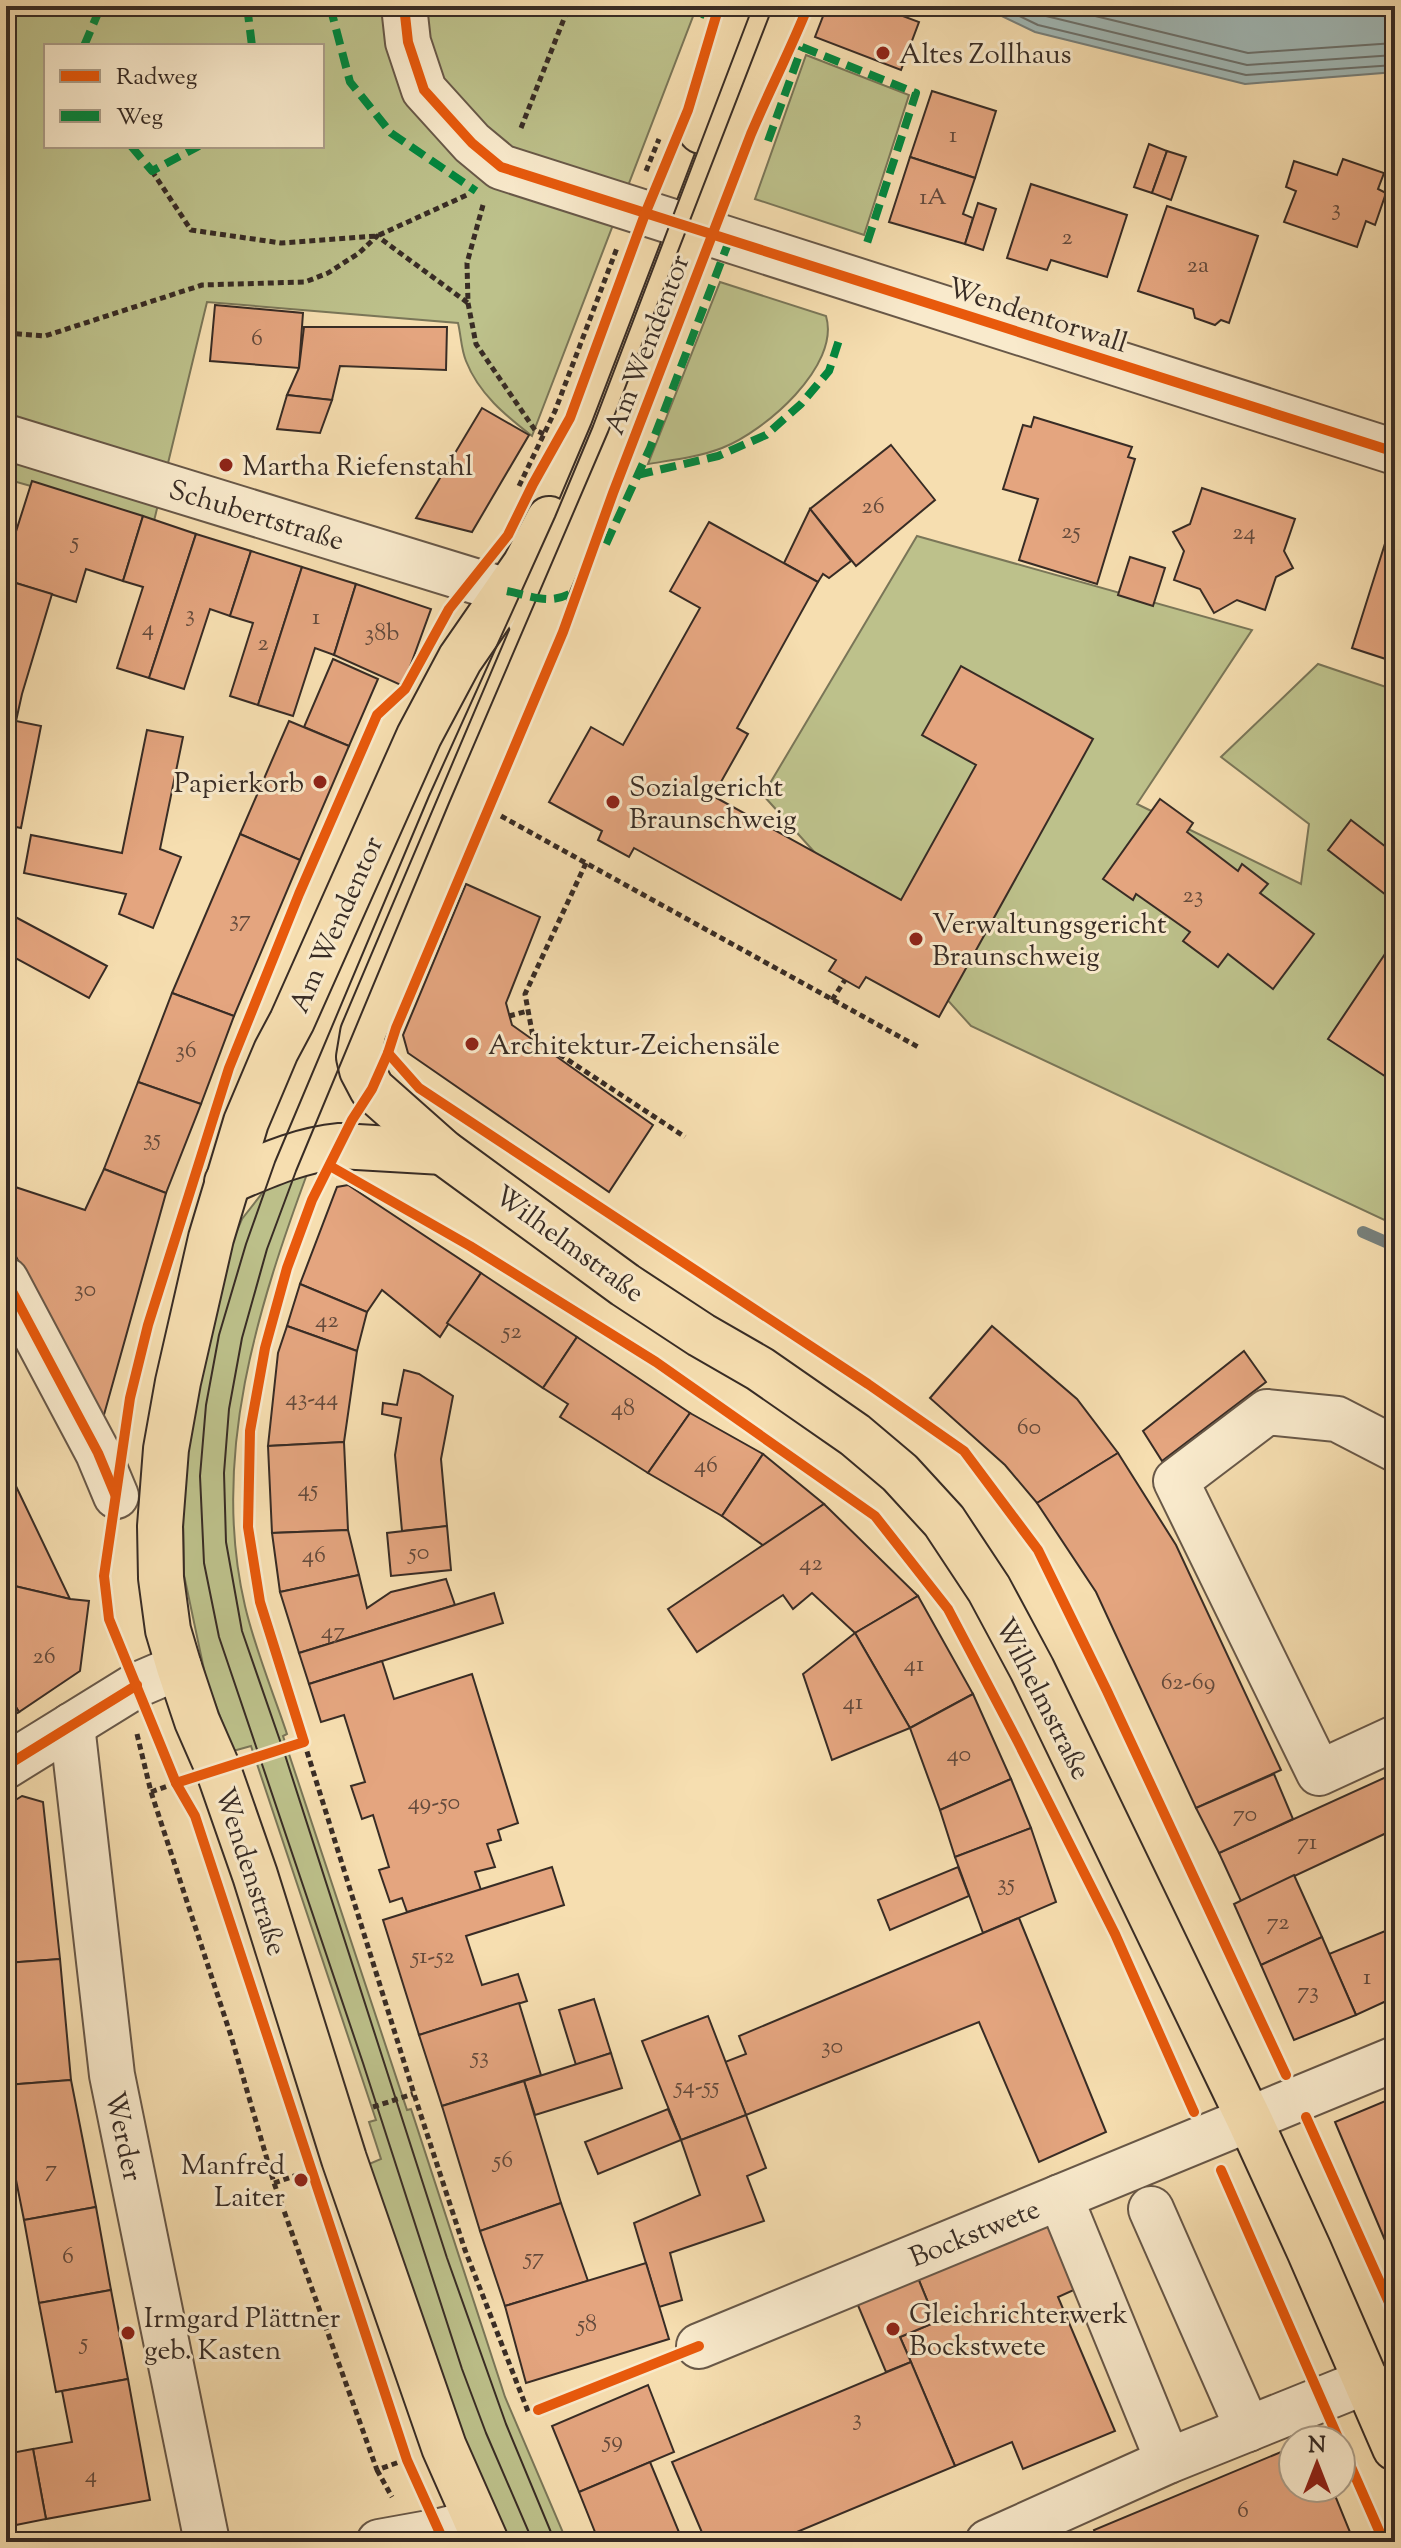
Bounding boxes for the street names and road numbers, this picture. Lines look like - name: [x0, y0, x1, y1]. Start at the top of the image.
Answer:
- street label: Am Wendentor: [596, 249, 702, 441]
- street label: Wendentorwall: [942, 269, 1133, 365]
- street label: Schubertstraße: [164, 471, 349, 563]
- street label: Am Wendentor: [281, 830, 395, 1020]
- street label: Wilhelmstraße: [485, 1177, 652, 1314]
- street label: Wilhelmstraße: [983, 1611, 1099, 1787]
- street label: Wendenstraße: [203, 1783, 295, 1961]
- street label: Werder: [93, 2088, 151, 2186]
- street label: Bockstwete: [904, 2191, 1046, 2279]

